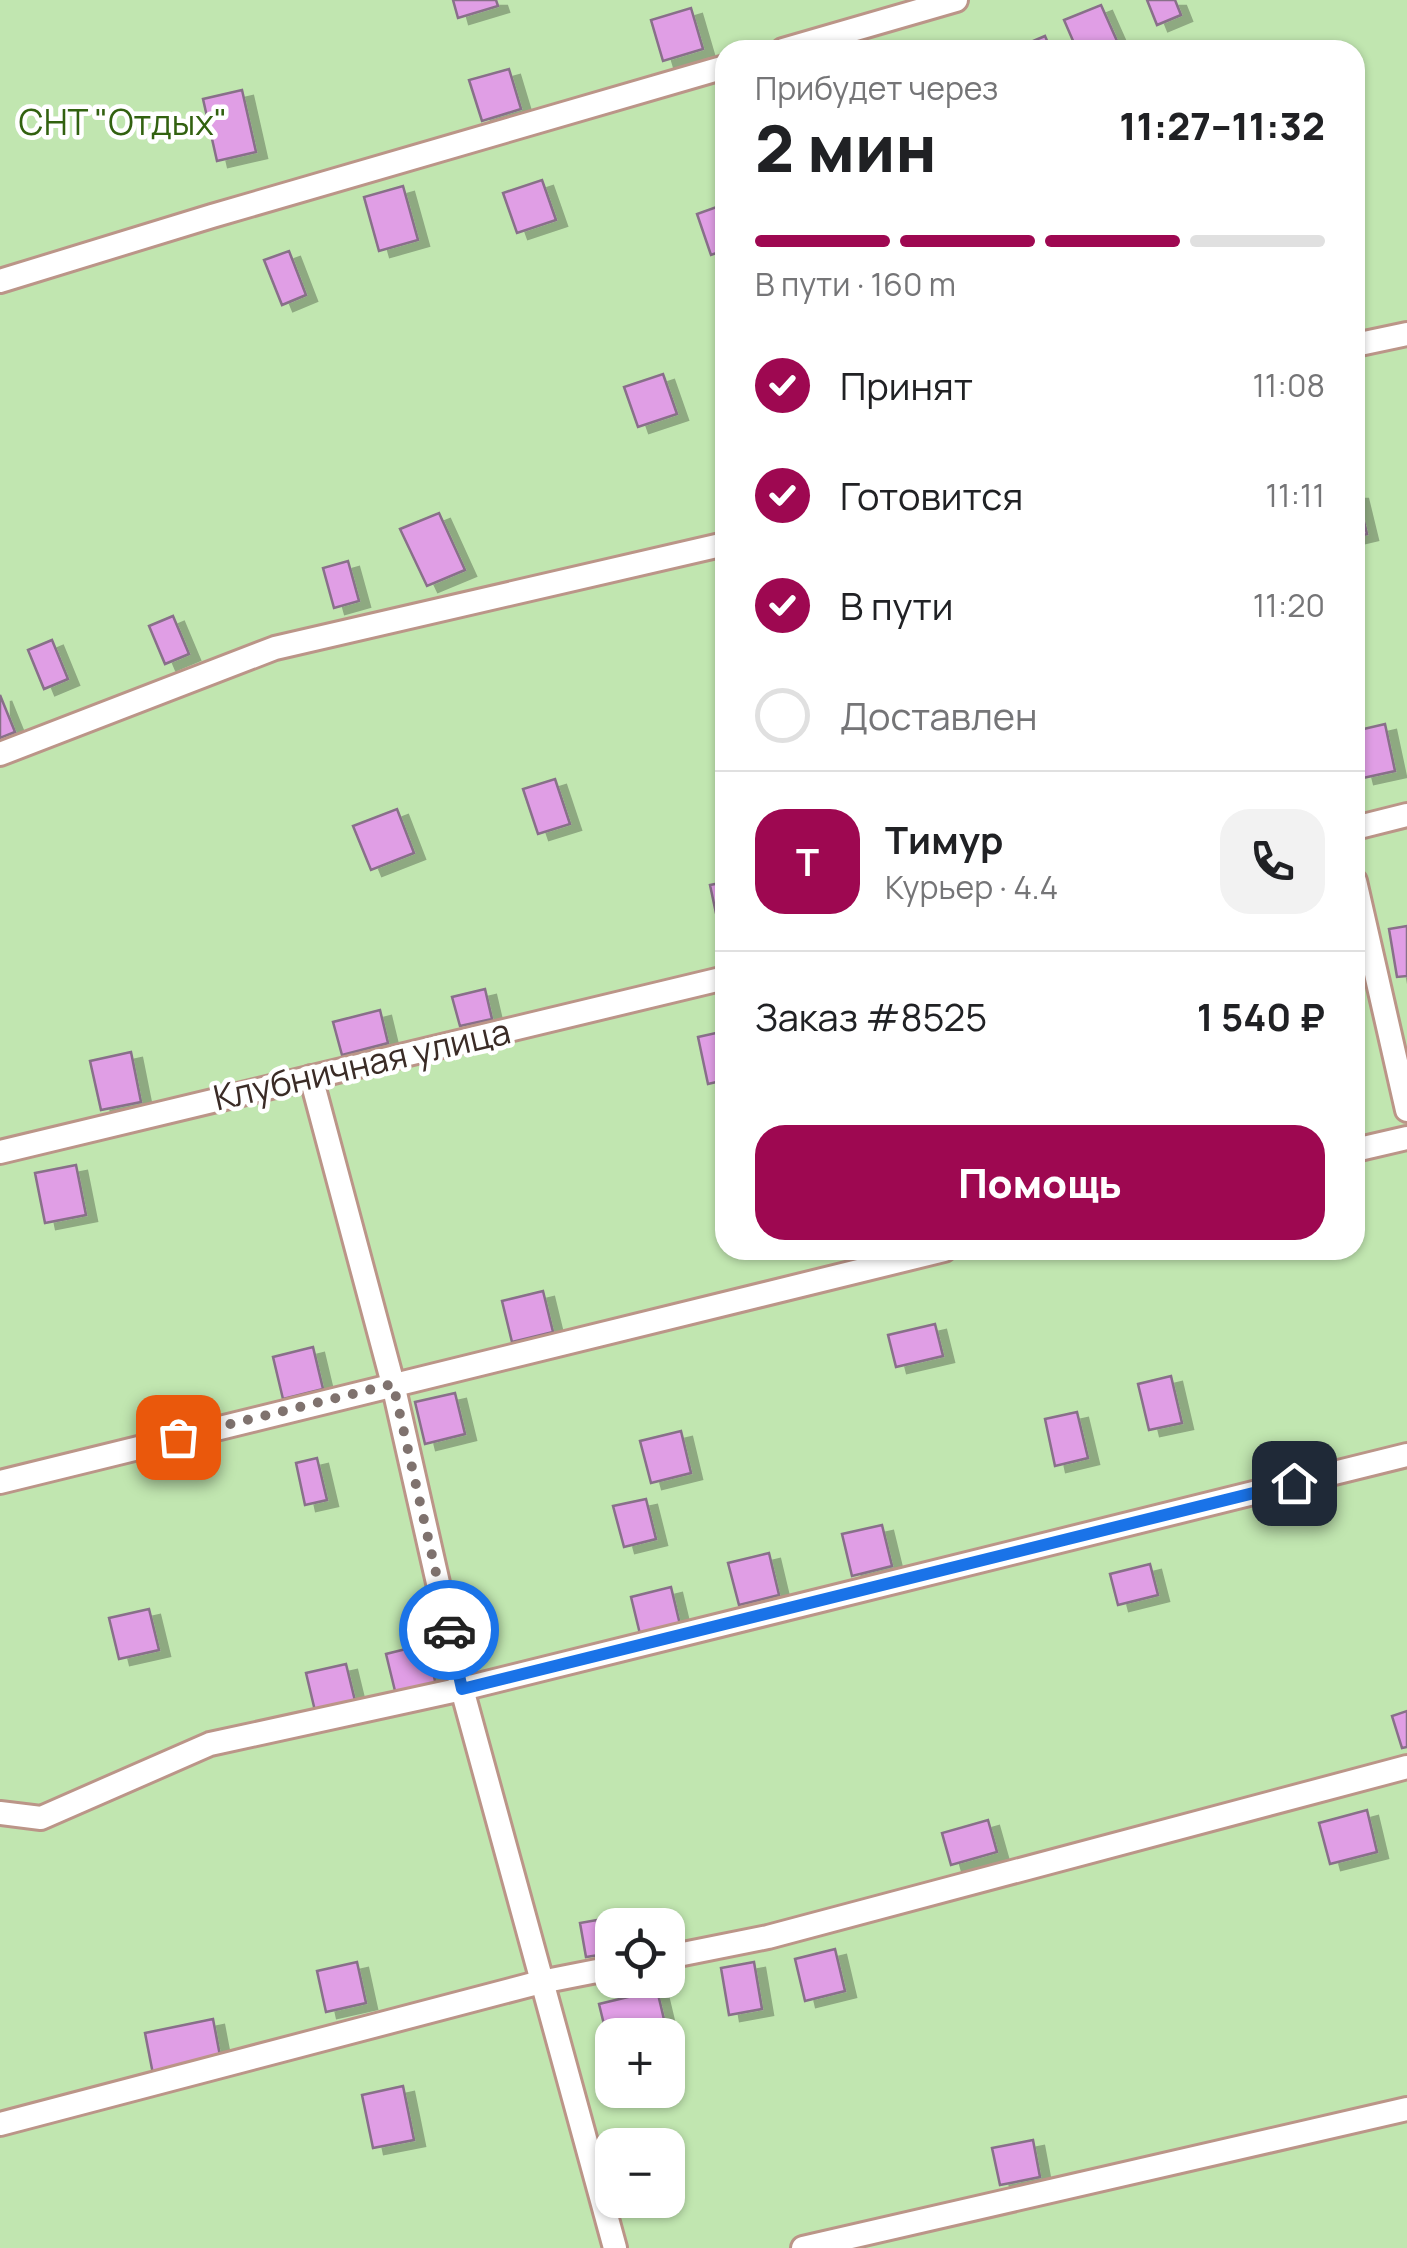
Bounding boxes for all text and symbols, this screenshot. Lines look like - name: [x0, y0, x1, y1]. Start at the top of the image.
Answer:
- text: Прибудет через: [755, 66, 998, 110]
- park label: СНТ "Отдых": [19, 98, 227, 146]
- text: 11:27–11:32: [1119, 99, 1325, 151]
- text: 2 мин: [755, 103, 937, 192]
- text: В пути · 160 m: [755, 262, 956, 306]
- icon: check: [755, 358, 810, 413]
- text: Принят: [840, 359, 973, 411]
- text: 11:08: [1252, 363, 1325, 407]
- icon: check: [755, 468, 810, 523]
- text: Готовится: [840, 469, 1023, 521]
- text: 11:11: [1266, 473, 1325, 517]
- icon: check: [755, 578, 810, 633]
- text: В пути: [840, 579, 953, 631]
- text: 11:20: [1253, 583, 1325, 627]
- text: Доставлен: [840, 689, 1038, 741]
- button: phone: [1220, 809, 1325, 914]
- text: Тимур: [885, 813, 1003, 865]
- text: Т: [796, 835, 819, 887]
- text: Курьер · 4.4: [885, 865, 1058, 909]
- text: Заказ #8525: [755, 990, 987, 1042]
- text: 1 540 ₽: [1197, 990, 1325, 1042]
- street label: Клубничная улица: [209, 1007, 515, 1122]
- button: Помощь: [755, 1125, 1325, 1240]
- pin: [136, 1395, 221, 1480]
- icon: bag: [151, 1410, 206, 1465]
- pin: [1252, 1441, 1337, 1526]
- icon: home: [1267, 1456, 1322, 1511]
- courier: [399, 1580, 499, 1680]
- icon: car: [422, 1603, 477, 1658]
- map controls: [595, 1908, 685, 2218]
- button: locate: [595, 1908, 685, 1998]
- button: +: [595, 2018, 685, 2108]
- button: −: [595, 2128, 685, 2218]

